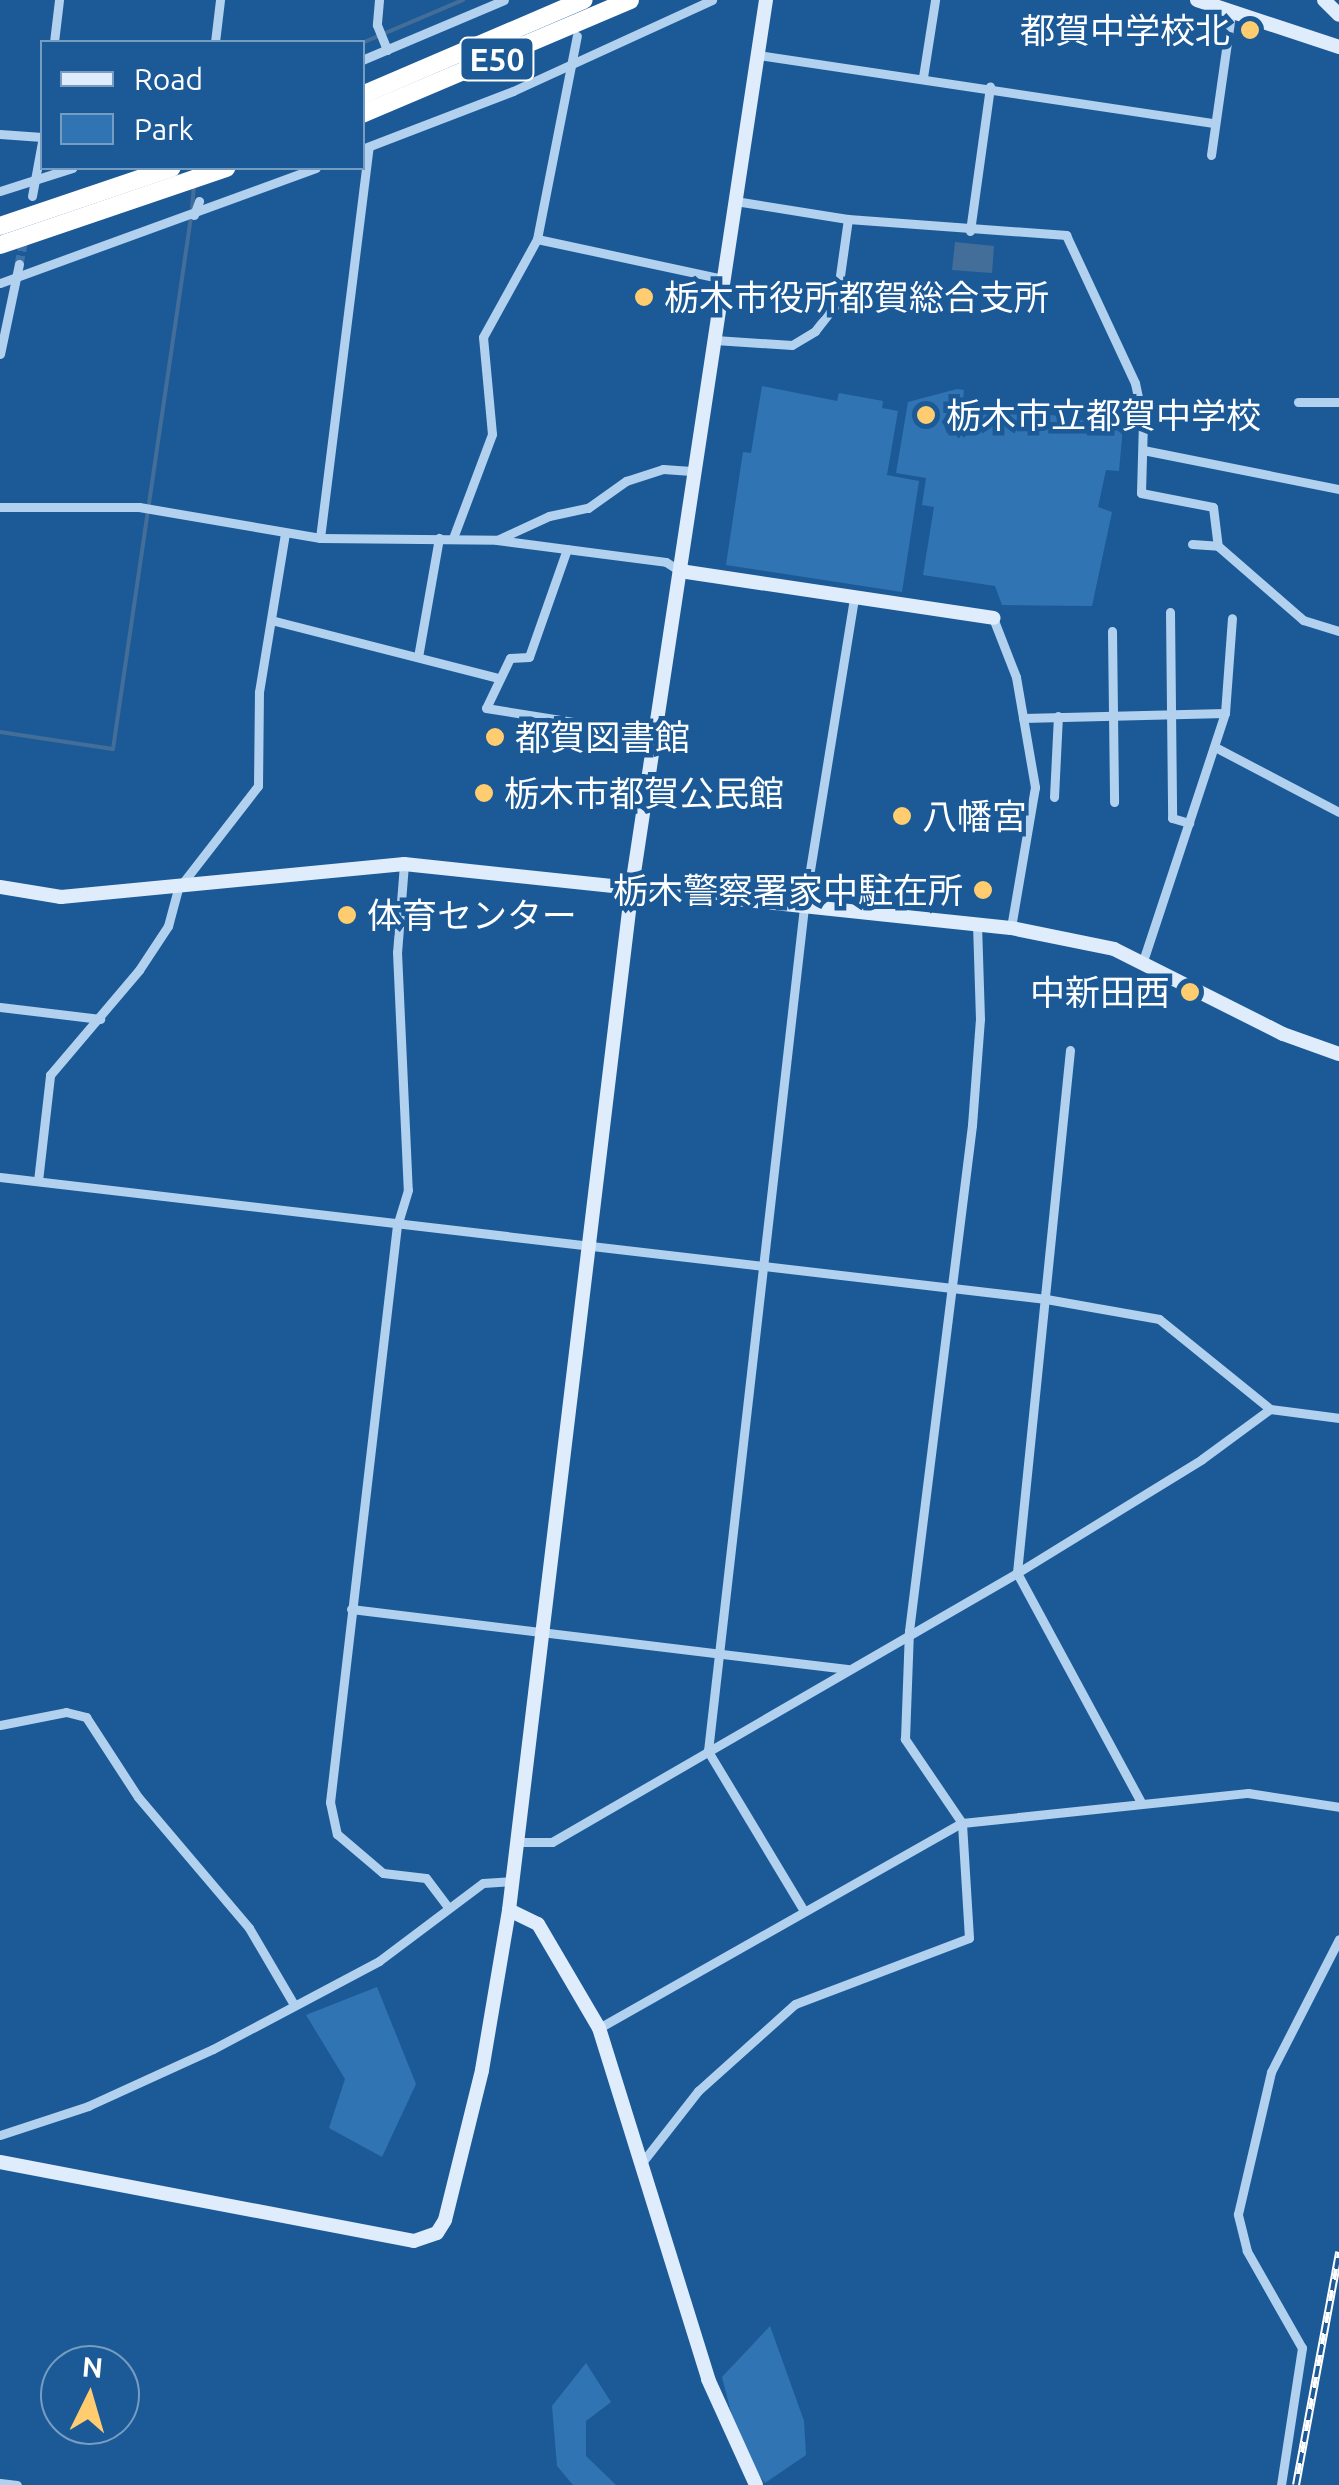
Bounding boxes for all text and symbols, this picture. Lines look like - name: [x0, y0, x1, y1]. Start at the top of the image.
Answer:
- place label: 都賀中学校北: [1020, 9, 1230, 51]
- marker: 都賀中学校北: [1239, 19, 1261, 41]
- road number: E50: [457, 32, 537, 86]
- legend: [40, 40, 365, 170]
- text: Road: [134, 62, 203, 96]
- text: Park: [134, 112, 194, 146]
- place label: 栃木市役所都賀総合支所: [664, 276, 1049, 318]
- marker: 栃木市役所都賀総合支所: [633, 286, 655, 308]
- place label: 栃木市立都賀中学校: [946, 394, 1261, 436]
- marker: 栃木市立都賀中学校: [915, 404, 937, 426]
- place label: 都賀図書館: [515, 716, 690, 758]
- marker: 都賀図書館: [484, 726, 506, 748]
- place label: 栃木市都賀公民館: [504, 772, 784, 814]
- marker: 栃木市都賀公民館: [473, 782, 495, 804]
- place label: 八幡宮: [922, 795, 1027, 837]
- marker: 八幡宮: [891, 805, 913, 827]
- place label: 栃木警察署家中駐在所: [613, 869, 963, 911]
- marker: 栃木警察署家中駐在所: [972, 879, 994, 901]
- place label: 体育センター: [367, 894, 577, 936]
- marker: 体育センター: [336, 904, 358, 926]
- place label: 中新田西: [1030, 971, 1170, 1013]
- marker: 中新田西: [1179, 981, 1201, 1003]
- north arrow: [40, 2345, 140, 2445]
- text: N: [81, 2350, 104, 2383]

